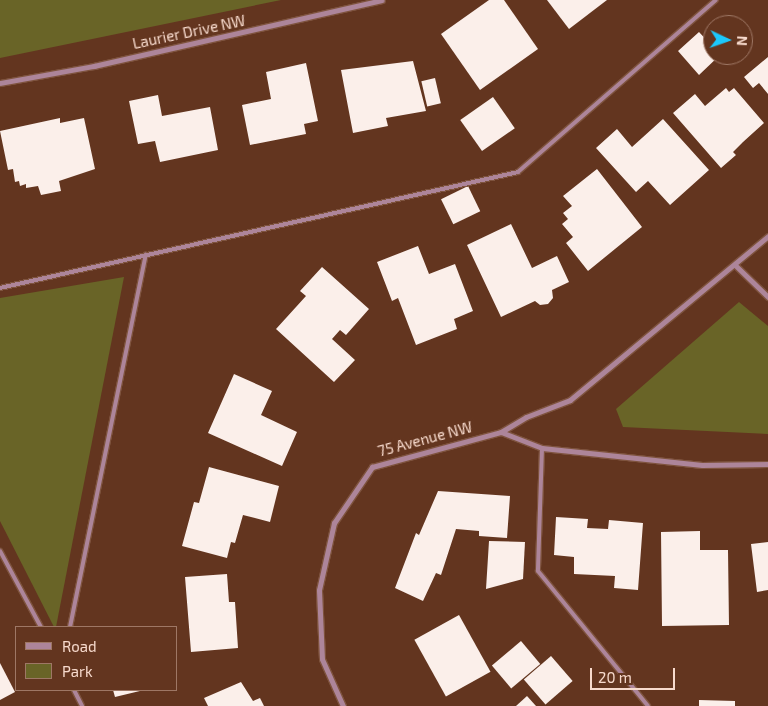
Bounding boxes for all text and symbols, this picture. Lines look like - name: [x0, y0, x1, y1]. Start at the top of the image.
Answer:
- street label: Laurier Drive NW: [131, 11, 247, 53]
- north arrow: [703, 15, 753, 65]
- text: N: [734, 35, 751, 46]
- street label: 75 Avenue NW: [376, 418, 474, 460]
- legend: [15, 626, 178, 691]
- text: Road: [62, 637, 97, 655]
- scale bar: [593, 658, 678, 690]
- text: Park: [62, 662, 93, 680]
- text: 20 m: [598, 668, 632, 686]

